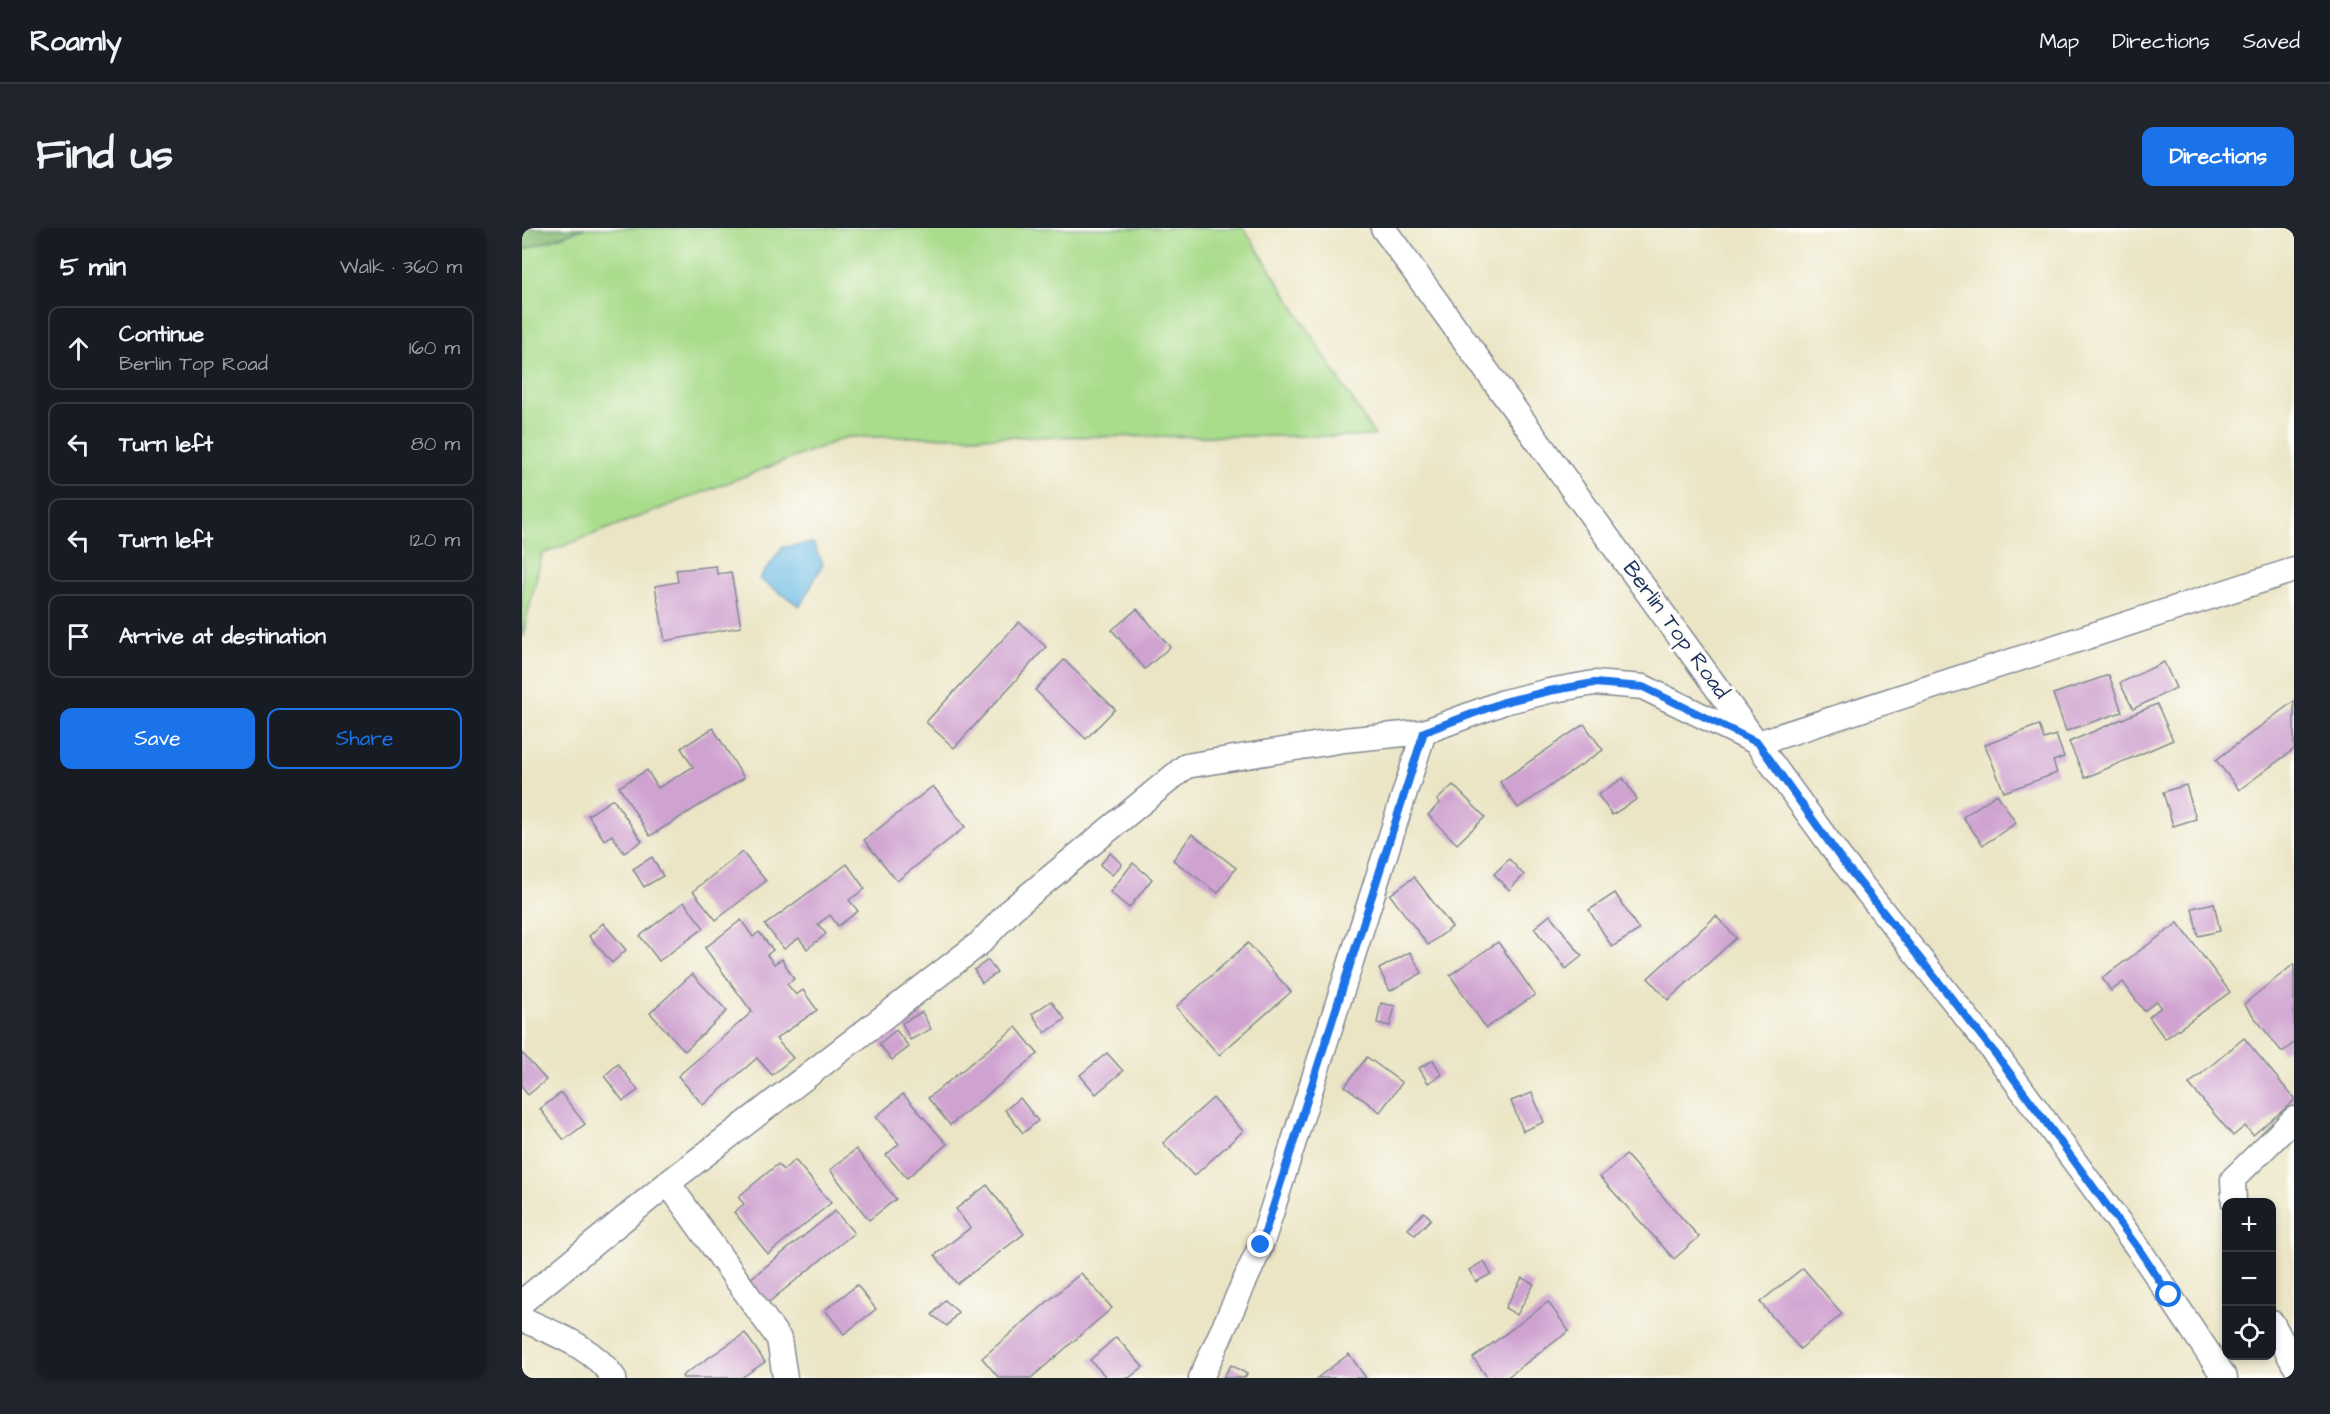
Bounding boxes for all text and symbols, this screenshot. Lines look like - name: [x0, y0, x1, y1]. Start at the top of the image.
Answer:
- text: Roamly: [30, 22, 122, 61]
- text: Map: [2039, 27, 2079, 56]
- text: Directions: [2112, 27, 2210, 56]
- text: Saved: [2243, 27, 2300, 56]
- text: Find us: [36, 127, 173, 185]
- button: Directions: [2142, 127, 2294, 186]
- text: 5 min: [60, 249, 126, 285]
- text: Walk · 360 m: [340, 253, 462, 281]
- text: Continue: [119, 319, 204, 350]
- icon: ahead: [62, 332, 95, 365]
- text: 160 m: [409, 334, 460, 362]
- text: Berlin Top Road: [119, 350, 268, 378]
- icon: left: [62, 428, 95, 461]
- text: Turn left: [119, 429, 213, 460]
- text: 80 m: [411, 430, 460, 458]
- icon: left: [62, 524, 95, 557]
- text: Turn left: [119, 525, 213, 556]
- text: 120 m: [410, 526, 460, 554]
- street label: Berlin Top Road: [1615, 555, 1737, 705]
- icon: arrive: [62, 620, 95, 653]
- text: Arrive at destination: [119, 621, 326, 652]
- button: Save: [60, 708, 255, 769]
- button: Share: [267, 708, 462, 769]
- map controls: [2222, 1198, 2276, 1360]
- button: +: [2222, 1198, 2276, 1252]
- route end: [1247, 1231, 1273, 1257]
- button: −: [2222, 1252, 2276, 1306]
- route start: [2155, 1281, 2181, 1307]
- button: locate: [2222, 1306, 2276, 1360]

